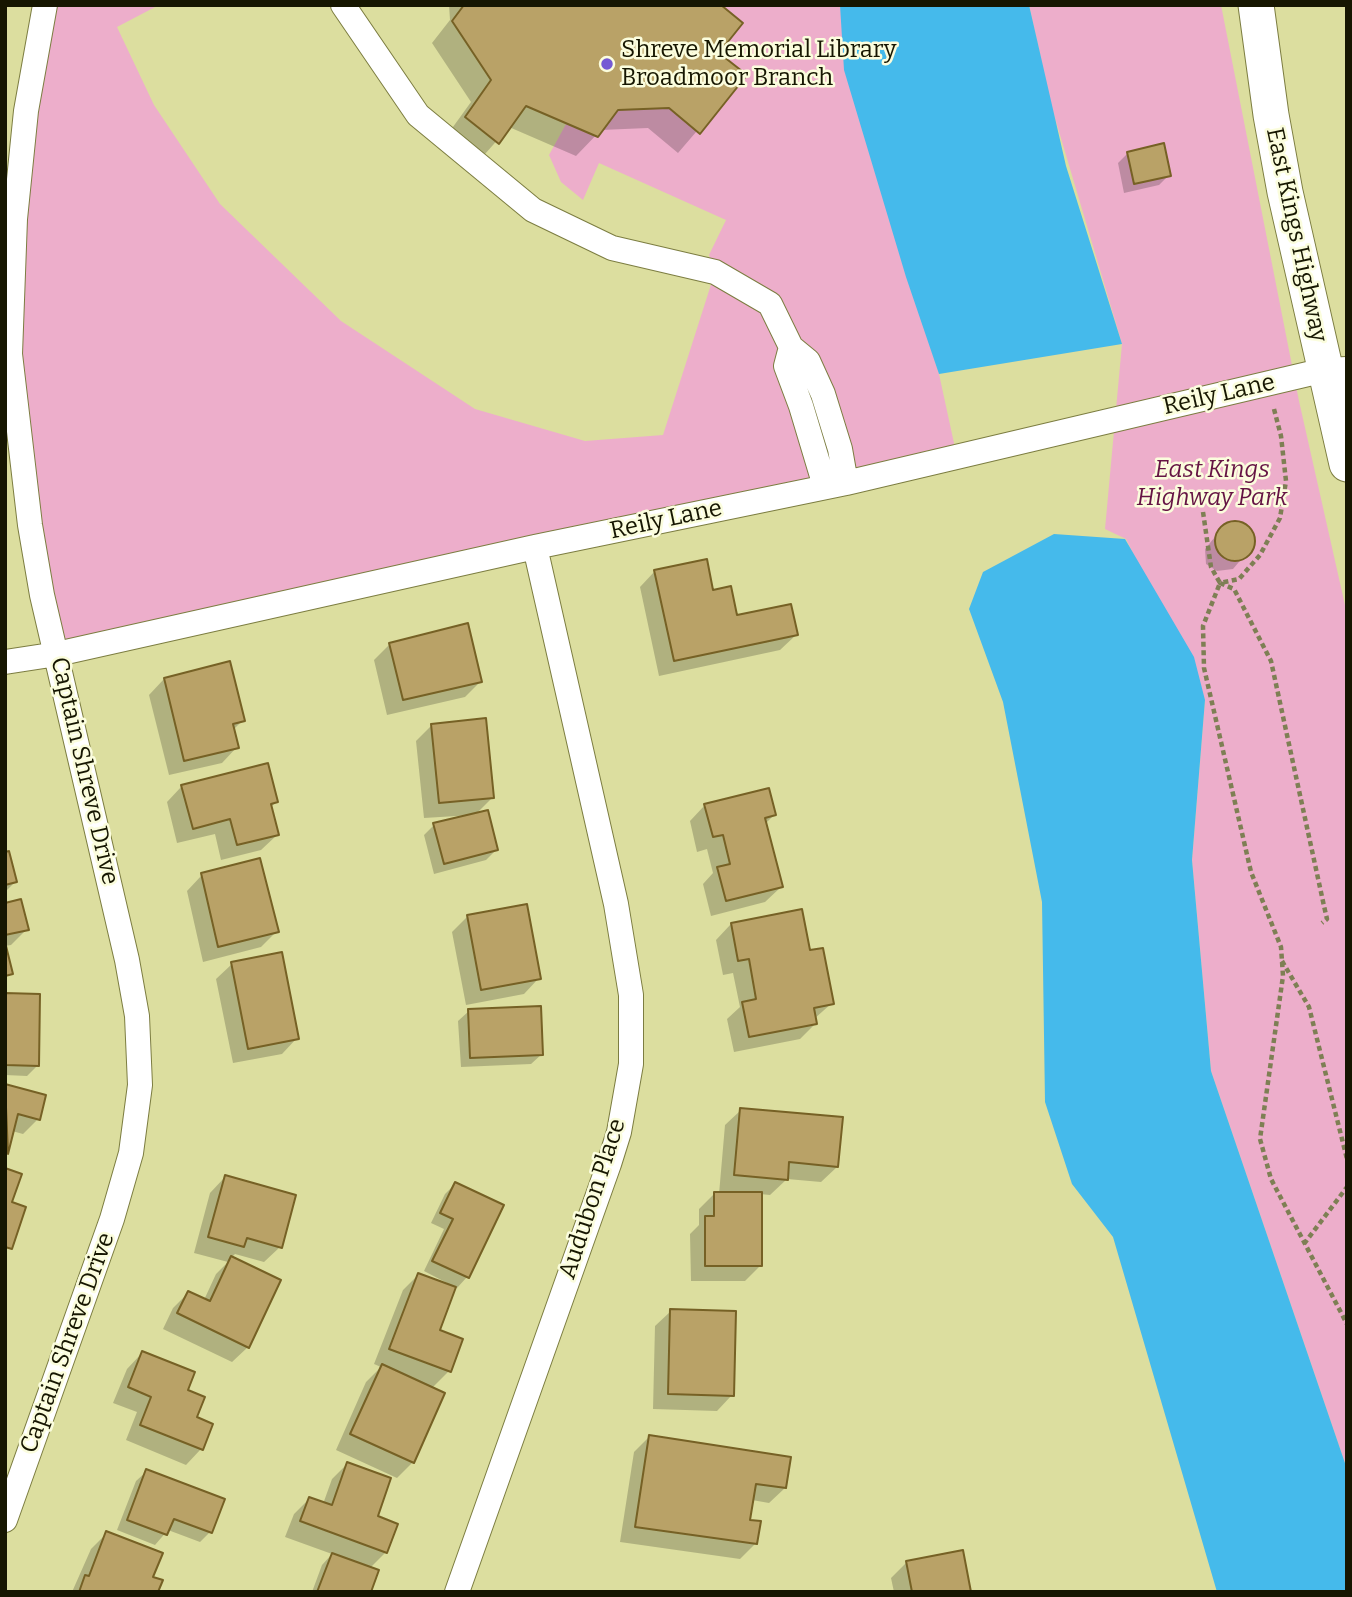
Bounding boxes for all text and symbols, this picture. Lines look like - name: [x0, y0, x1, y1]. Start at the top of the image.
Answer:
- place label: Shreve Memorial Library Broadmoor Branch: [621, 36, 896, 92]
- marker: Shreve Memorial Library Broadmoor Branch: [599, 56, 615, 72]
- street label: East Kings Highway: [1259, 125, 1333, 345]
- street label: Reily Lane: [1160, 368, 1278, 422]
- park label: East Kings Highway Park: [1136, 456, 1288, 512]
- street label: Reily Lane: [607, 494, 725, 546]
- street label: Captain Shreve Drive: [44, 655, 124, 887]
- street label: Audubon Place: [554, 1115, 632, 1283]
- street label: Captain Shreve Drive: [15, 1229, 121, 1457]

